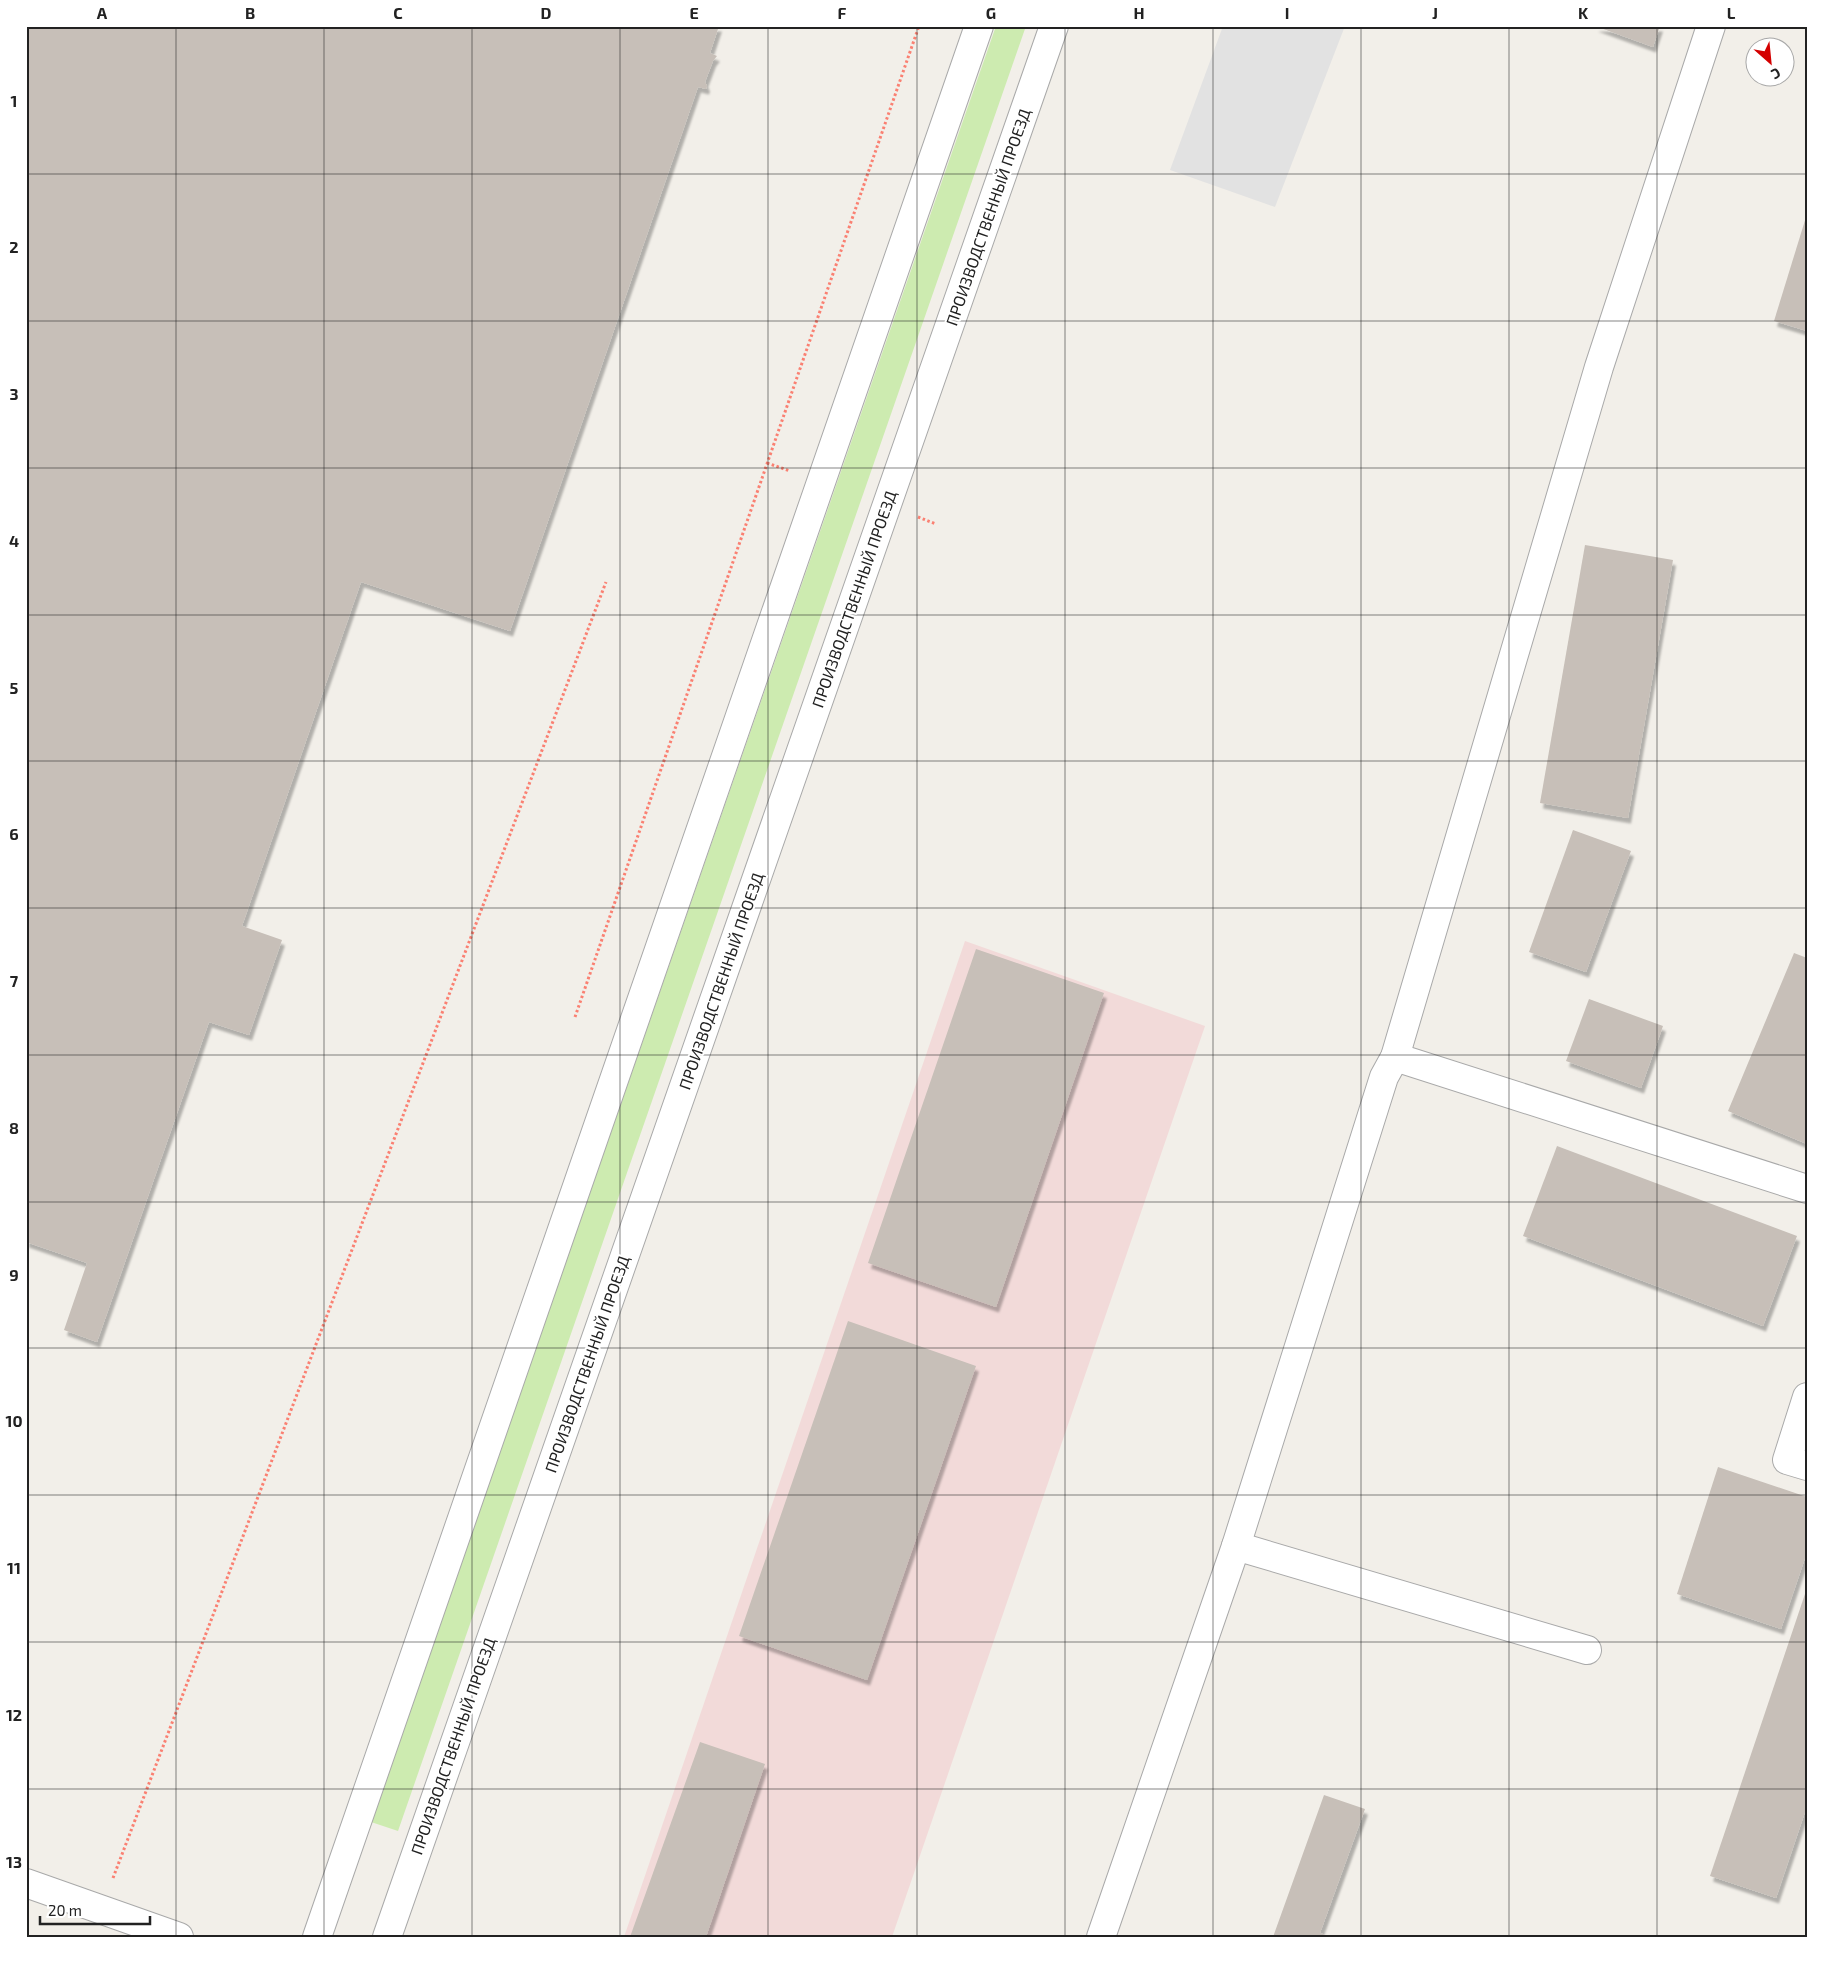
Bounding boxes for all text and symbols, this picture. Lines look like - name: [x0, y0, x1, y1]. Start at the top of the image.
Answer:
- text: A: [97, 3, 108, 22]
- text: B: [245, 3, 255, 22]
- text: C: [393, 3, 403, 22]
- text: D: [541, 3, 552, 22]
- text: E: [689, 3, 699, 22]
- text: F: [838, 3, 847, 22]
- text: G: [986, 3, 996, 22]
- text: H: [1133, 3, 1145, 22]
- text: I: [1285, 3, 1289, 22]
- text: J: [1432, 3, 1438, 22]
- text: K: [1578, 3, 1589, 22]
- text: L: [1727, 3, 1736, 22]
- north arrow: [1746, 38, 1796, 88]
- text: С: [1769, 65, 1784, 83]
- text: 1: [11, 91, 17, 110]
- street label: ПРОИЗВОДСТВЕННЫЙ ПРОЕЗД: [941, 106, 1034, 328]
- text: 2: [9, 237, 19, 256]
- text: 3: [9, 384, 19, 403]
- street label: ПРОИЗВОДСТВЕННЫЙ ПРОЕЗД: [807, 488, 900, 710]
- text: 4: [9, 531, 19, 550]
- text: 5: [10, 678, 19, 697]
- text: 6: [9, 824, 19, 843]
- street label: ПРОИЗВОДСТВЕННЫЙ ПРОЕЗД: [674, 870, 767, 1092]
- text: 7: [10, 971, 19, 990]
- text: 8: [9, 1118, 19, 1137]
- street label: ПРОИЗВОДСТВЕННЫЙ ПРОЕЗД: [540, 1253, 633, 1475]
- text: 9: [9, 1265, 19, 1284]
- text: 10: [5, 1411, 23, 1430]
- text: 11: [7, 1558, 21, 1577]
- street label: ПРОИЗВОДСТВЕННЫЙ ПРОЕЗД: [406, 1635, 499, 1857]
- text: 12: [6, 1705, 22, 1724]
- text: 13: [6, 1852, 22, 1871]
- scale bar: [40, 1893, 150, 1925]
- text: 20 m: [48, 1901, 82, 1919]

